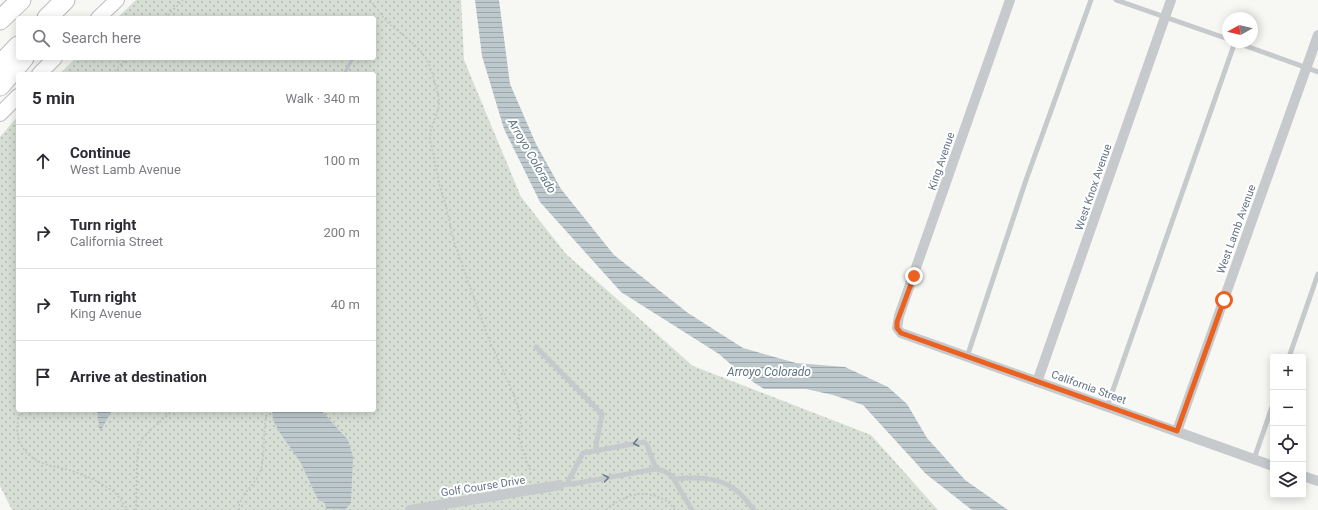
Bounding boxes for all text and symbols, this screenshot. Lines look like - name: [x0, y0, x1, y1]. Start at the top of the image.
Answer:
- north arrow: [1222, 12, 1258, 48]
- search box: [16, 16, 376, 60]
- icon: search: [30, 27, 52, 49]
- text: Search here: [62, 29, 141, 47]
- text: 5 min: [32, 88, 75, 108]
- text: Walk · 340 m: [285, 91, 360, 106]
- water label: Arroyo Colorado: [504, 115, 559, 196]
- street label: King Avenue: [925, 130, 958, 192]
- street label: West Knox Avenue: [1073, 142, 1114, 232]
- text: Continue: [70, 144, 131, 162]
- icon: ahead: [32, 150, 54, 172]
- text: 100 m: [323, 153, 360, 168]
- text: West Lamb Avenue: [70, 162, 181, 177]
- street label: West Lamb Avenue: [1214, 183, 1259, 276]
- text: Turn right: [70, 216, 136, 234]
- icon: right: [32, 222, 54, 244]
- text: 200 m: [323, 225, 360, 240]
- text: California Street: [70, 234, 163, 249]
- route end: [905, 267, 923, 285]
- text: Turn right: [70, 288, 136, 306]
- route start: [1215, 291, 1233, 309]
- icon: right: [32, 294, 54, 316]
- text: 40 m: [331, 297, 360, 312]
- text: King Avenue: [70, 306, 142, 321]
- map controls: [1270, 354, 1306, 498]
- button: +: [1270, 354, 1306, 390]
- water label: Arroyo Colorado: [726, 365, 811, 379]
- icon: arrive: [32, 366, 54, 388]
- text: Arrive at destination: [70, 368, 207, 386]
- street label: California Street: [1050, 368, 1128, 407]
- button: −: [1270, 390, 1306, 426]
- button: locate: [1270, 426, 1306, 462]
- one-way arrow: [633, 438, 639, 447]
- button: layers: [1270, 462, 1306, 498]
- street label: Golf Course Drive: [440, 473, 526, 500]
- one-way arrow: [603, 474, 609, 483]

